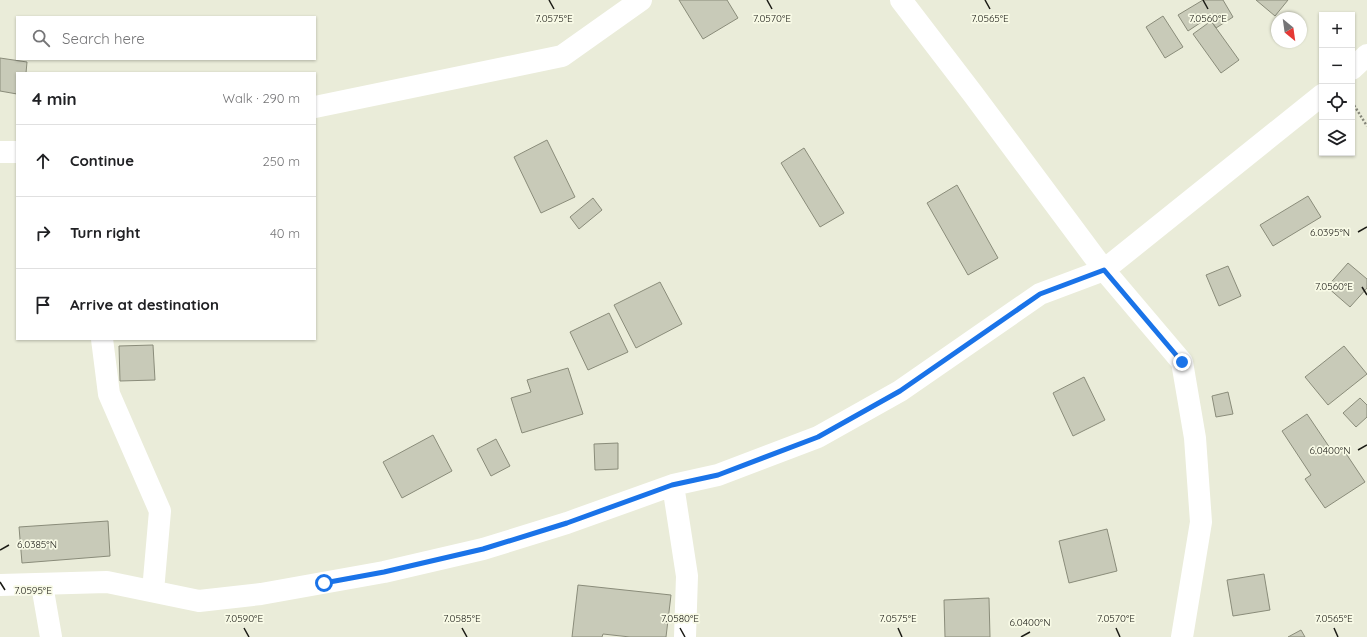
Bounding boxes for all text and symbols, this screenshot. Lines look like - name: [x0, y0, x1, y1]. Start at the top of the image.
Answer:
- text: 7.0575°E: [535, 12, 573, 25]
- text: 7.0570°E: [753, 12, 791, 25]
- text: 7.0565°E: [971, 12, 1009, 25]
- text: 7.0560°E: [1189, 12, 1227, 25]
- north arrow: [1271, 12, 1307, 48]
- map controls: [1319, 12, 1355, 156]
- button: +: [1319, 12, 1355, 48]
- search box: [16, 16, 316, 60]
- icon: search: [30, 27, 52, 49]
- text: Search here: [62, 29, 145, 48]
- button: −: [1319, 48, 1355, 84]
- button: locate: [1319, 84, 1355, 120]
- text: 4 min: [32, 88, 77, 109]
- text: Walk · 290 m: [223, 90, 300, 106]
- button: layers: [1319, 120, 1355, 156]
- icon: ahead: [32, 150, 54, 172]
- text: Continue: [70, 151, 134, 170]
- text: 250 m: [263, 153, 300, 169]
- icon: right: [32, 222, 54, 244]
- text: Turn right: [70, 223, 141, 242]
- text: 40 m: [270, 225, 300, 241]
- text: 6.0395°N: [1310, 226, 1350, 239]
- text: 7.0560°E: [1315, 280, 1353, 293]
- icon: arrive: [32, 294, 54, 316]
- text: Arrive at destination: [70, 295, 219, 314]
- route end: [1173, 353, 1191, 371]
- text: 6.0400°N: [1310, 444, 1350, 457]
- text: 6.0385°N: [17, 538, 57, 551]
- route start: [315, 574, 333, 592]
- text: 7.0595°E: [14, 584, 52, 597]
- text: 7.0590°E: [225, 612, 263, 625]
- text: 7.0585°E: [443, 612, 481, 625]
- text: 7.0580°E: [661, 612, 699, 625]
- text: 7.0575°E: [879, 612, 917, 625]
- text: 7.0570°E: [1097, 612, 1135, 625]
- text: 7.0565°E: [1315, 612, 1353, 625]
- text: 6.0400°N: [1010, 616, 1050, 629]

